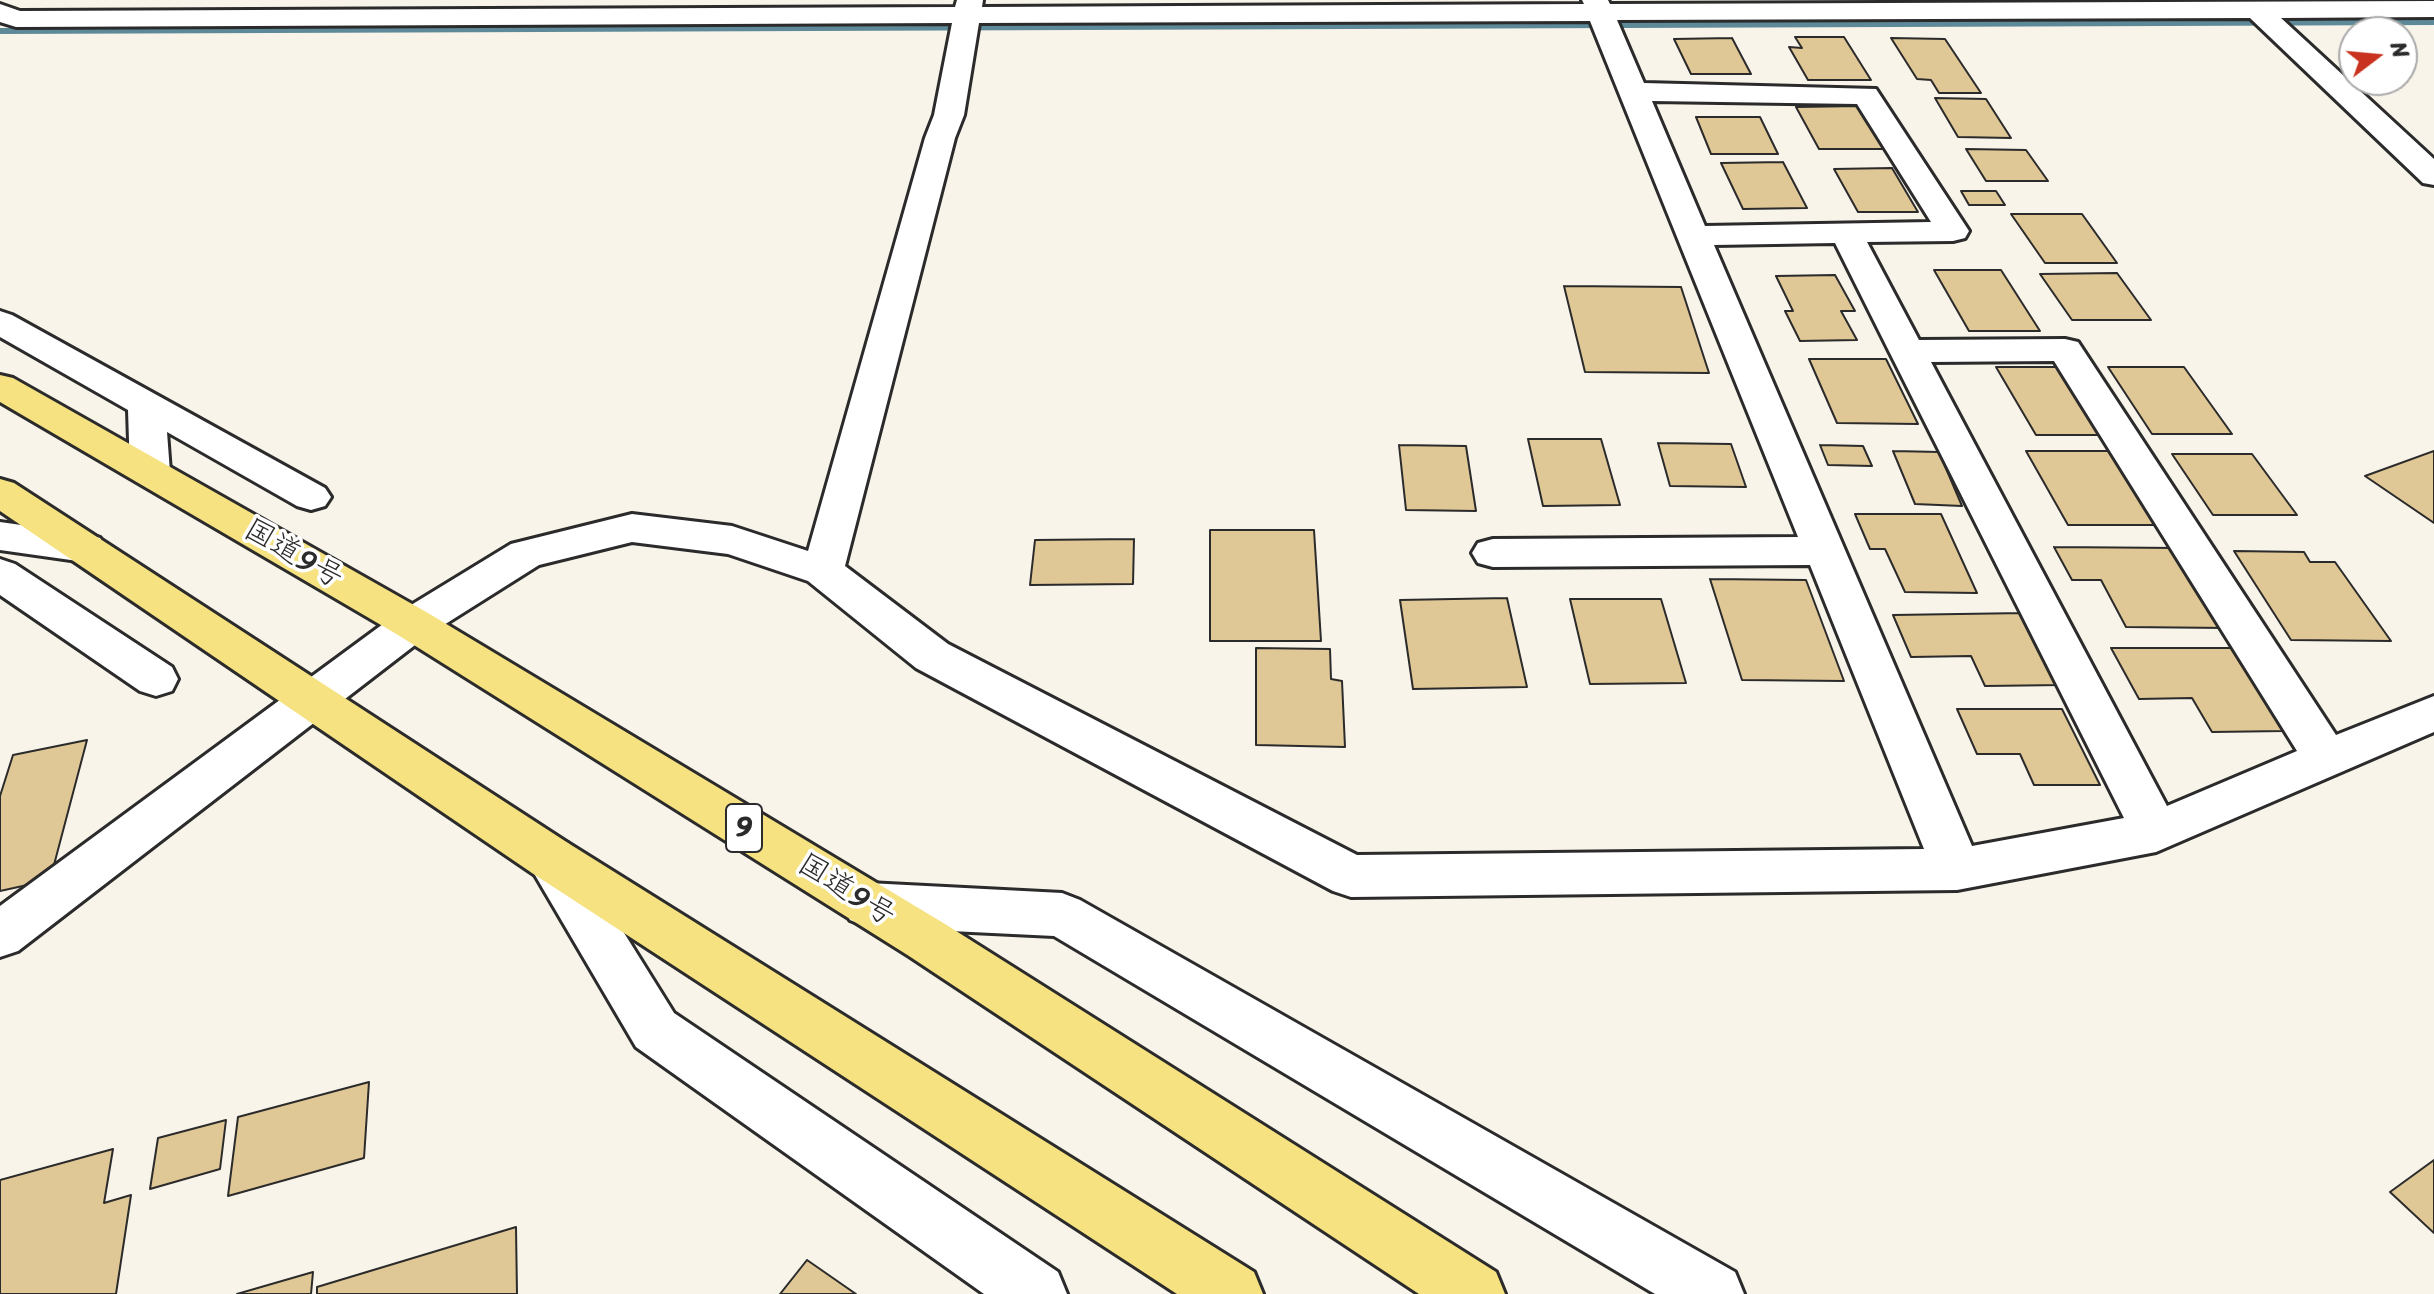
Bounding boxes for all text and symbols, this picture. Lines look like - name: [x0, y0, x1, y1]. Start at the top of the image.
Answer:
- north arrow: [2338, 16, 2418, 96]
- text: N: [2379, 37, 2420, 63]
- street label: 国道9号: [237, 512, 349, 598]
- road number: 9: [726, 804, 762, 852]
- street label: 国道9号: [790, 847, 902, 935]

